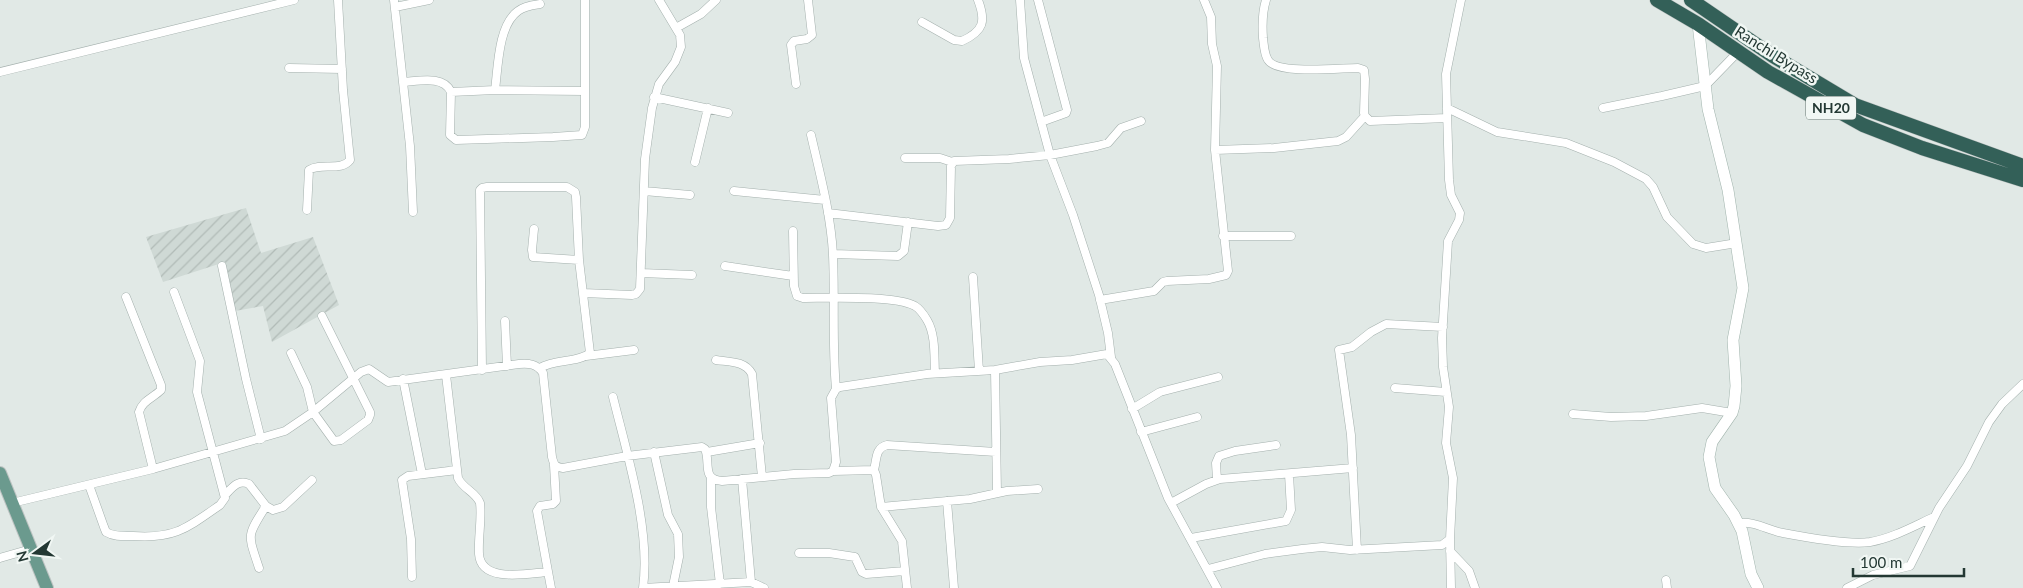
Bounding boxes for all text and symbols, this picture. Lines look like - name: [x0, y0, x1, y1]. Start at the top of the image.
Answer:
- street label: Ranchi Bypass: [1732, 22, 1821, 87]
- road number: NH20: [1806, 96, 1856, 120]
- north arrow: [10, 528, 60, 578]
- scale bar: [1853, 546, 1964, 578]
- text: N: [12, 549, 32, 564]
- text: 100 m: [1860, 553, 1902, 571]

